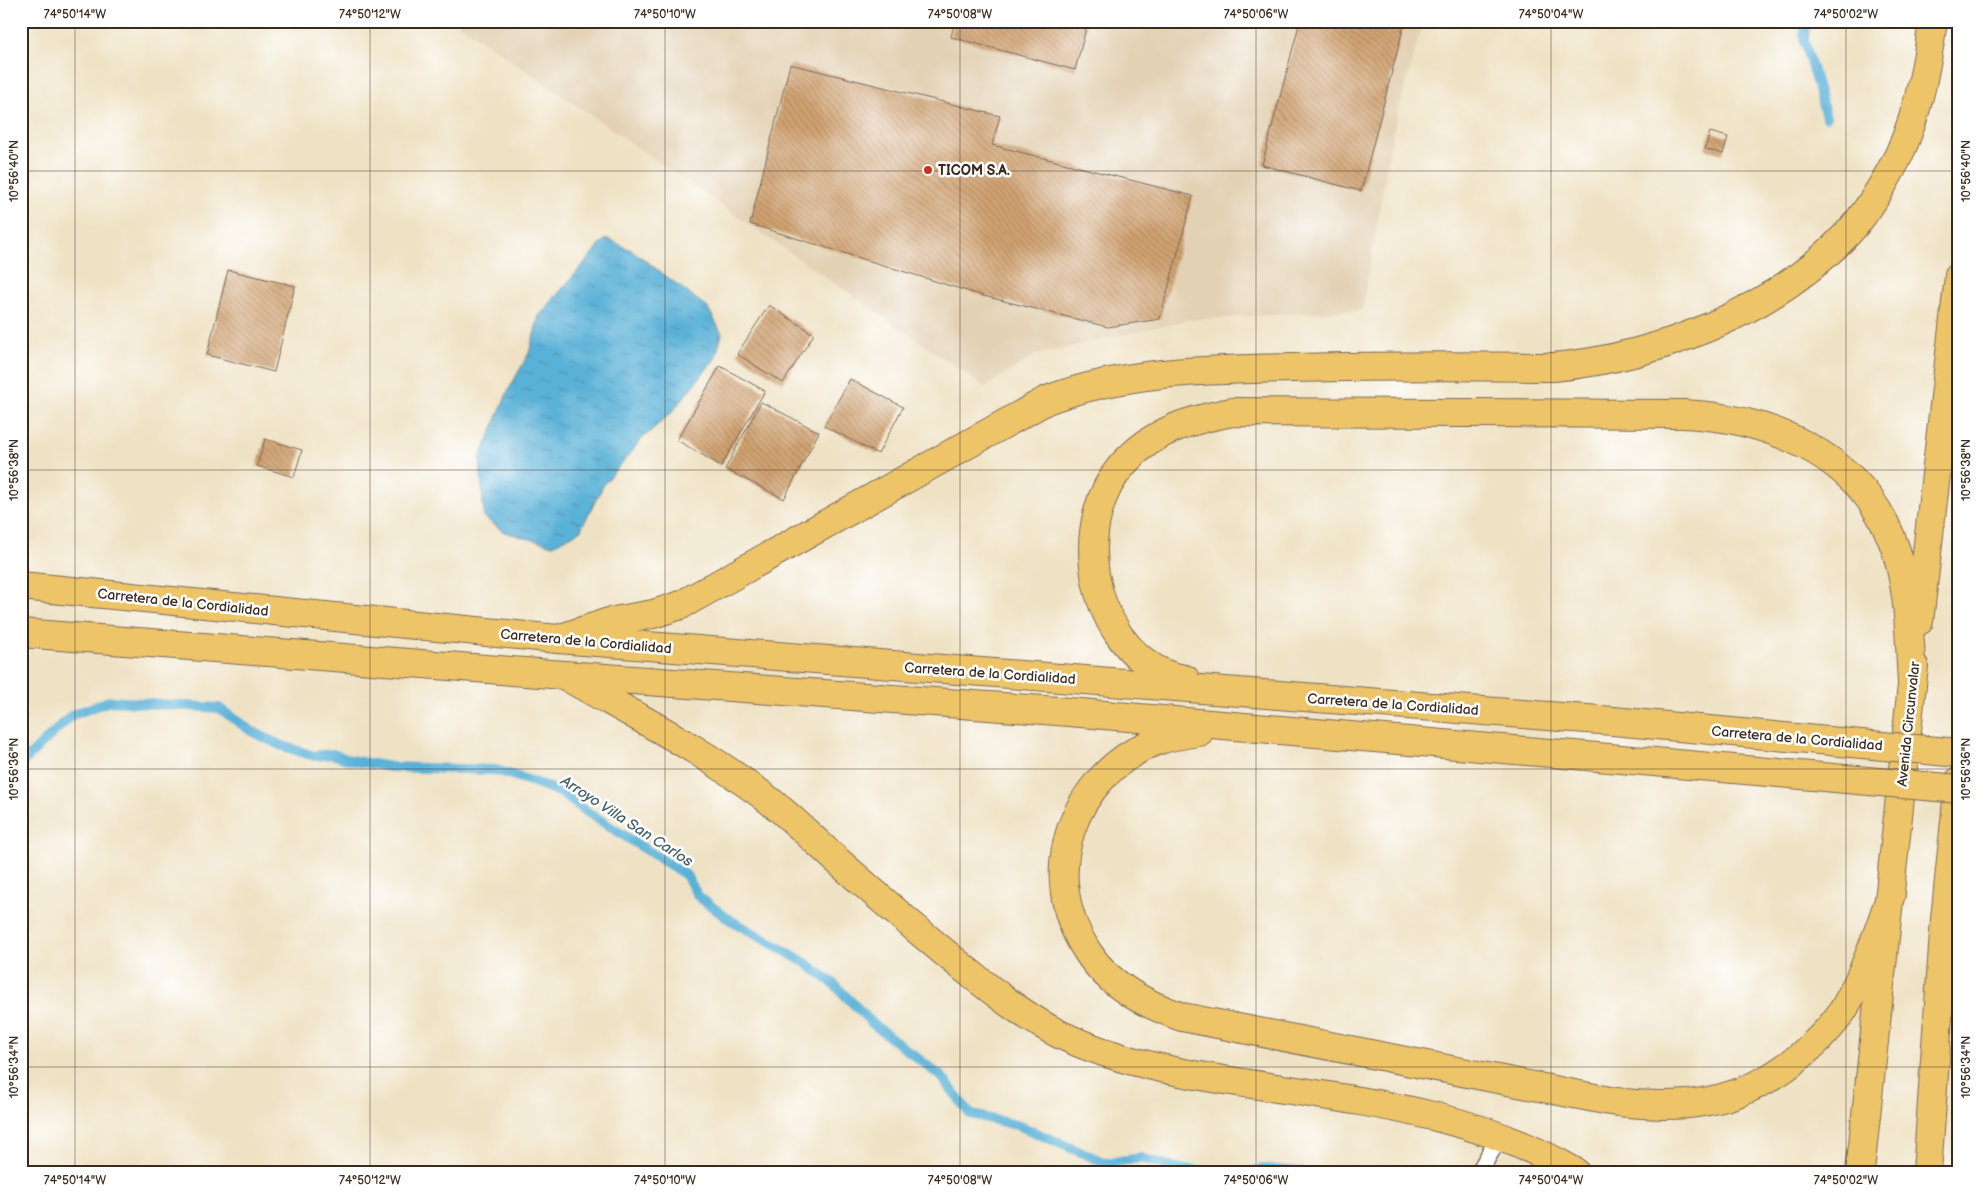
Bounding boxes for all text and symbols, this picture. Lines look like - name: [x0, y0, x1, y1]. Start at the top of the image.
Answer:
- text: 74°50'14"W: [44, 7, 106, 22]
- text: 74°50'12"W: [339, 7, 401, 22]
- text: 74°50'10"W: [634, 7, 696, 22]
- text: 74°50'08"W: [928, 7, 992, 22]
- text: 74°50'06"W: [1224, 7, 1288, 22]
- text: 74°50'04"W: [1519, 7, 1583, 22]
- text: 74°50'02"W: [1814, 7, 1878, 22]
- text: 10°56'40"N: [7, 140, 22, 202]
- text: 10°56'40"N: [1959, 140, 1974, 202]
- place label: TICOM S.A.: [938, 162, 1010, 179]
- marker: TICOM S.A.: [922, 164, 934, 176]
- text: 10°56'38"N: [7, 439, 22, 501]
- text: 10°56'38"N: [1959, 439, 1974, 501]
- street label: Carretera de la Cordialidad: [97, 585, 269, 620]
- street label: Carretera de la Cordialidad: [500, 626, 672, 657]
- street label: Carretera de la Cordialidad: [904, 659, 1076, 688]
- street label: Avenida Circunvalar: [1893, 660, 1924, 787]
- street label: Carretera de la Cordialidad: [1307, 690, 1479, 719]
- street label: Carretera de la Cordialidad: [1711, 723, 1883, 754]
- text: 10°56'36"N: [7, 738, 22, 800]
- text: 10°56'36"N: [1959, 738, 1974, 800]
- water label: Arroyo Villa San Carlos: [556, 771, 697, 872]
- text: 10°56'34"N: [7, 1036, 22, 1098]
- text: 10°56'34"N: [1959, 1036, 1974, 1098]
- text: 74°50'14"W: [44, 1173, 106, 1188]
- text: 74°50'12"W: [339, 1173, 401, 1188]
- text: 74°50'10"W: [634, 1173, 696, 1188]
- text: 74°50'08"W: [928, 1173, 992, 1188]
- text: 74°50'06"W: [1224, 1173, 1288, 1188]
- text: 74°50'04"W: [1519, 1173, 1583, 1188]
- text: 74°50'02"W: [1814, 1173, 1878, 1188]

